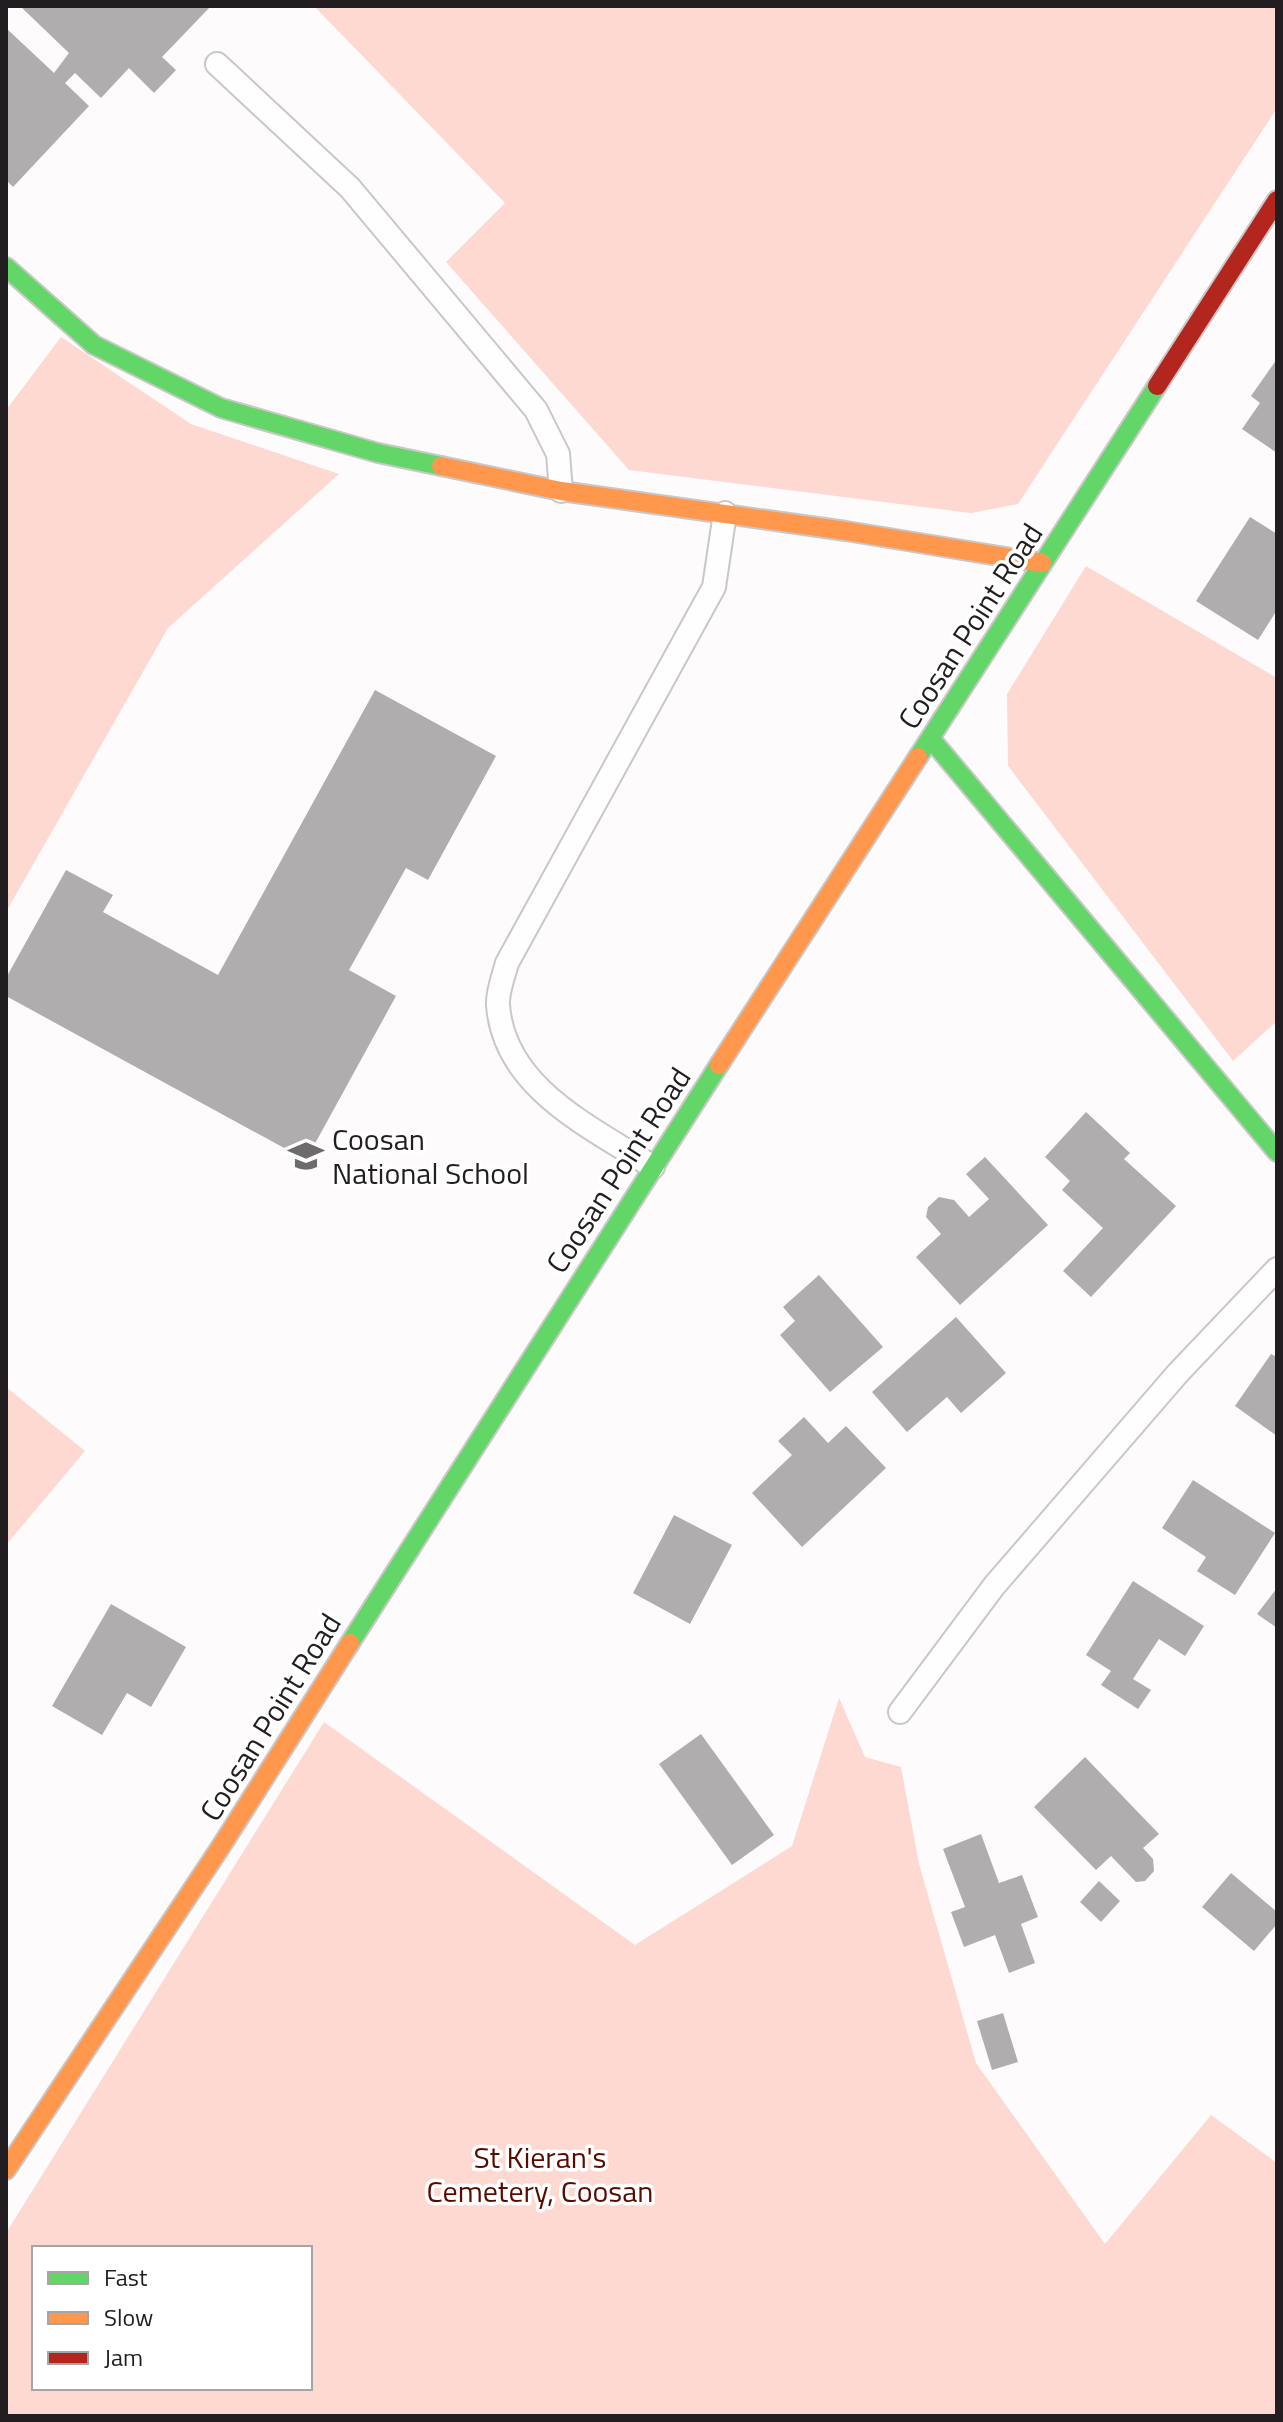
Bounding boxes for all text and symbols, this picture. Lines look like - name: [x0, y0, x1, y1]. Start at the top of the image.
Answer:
- street label: Coosan Point Road: [886, 514, 1054, 738]
- street label: Coosan Point Road: [534, 1058, 702, 1282]
- place label: Coosan National School: [332, 1116, 529, 1196]
- school or university icon: Coosan National School: [287, 1137, 325, 1175]
- street label: Coosan Point Road: [188, 1604, 352, 1830]
- park label: St Kieran's Cemetery, Coosan: [427, 2134, 653, 2214]
- legend: [32, 2246, 312, 2390]
- text: Fast: [104, 2259, 148, 2295]
- text: Slow: [104, 2299, 153, 2335]
- text: Jam: [104, 2339, 143, 2375]

